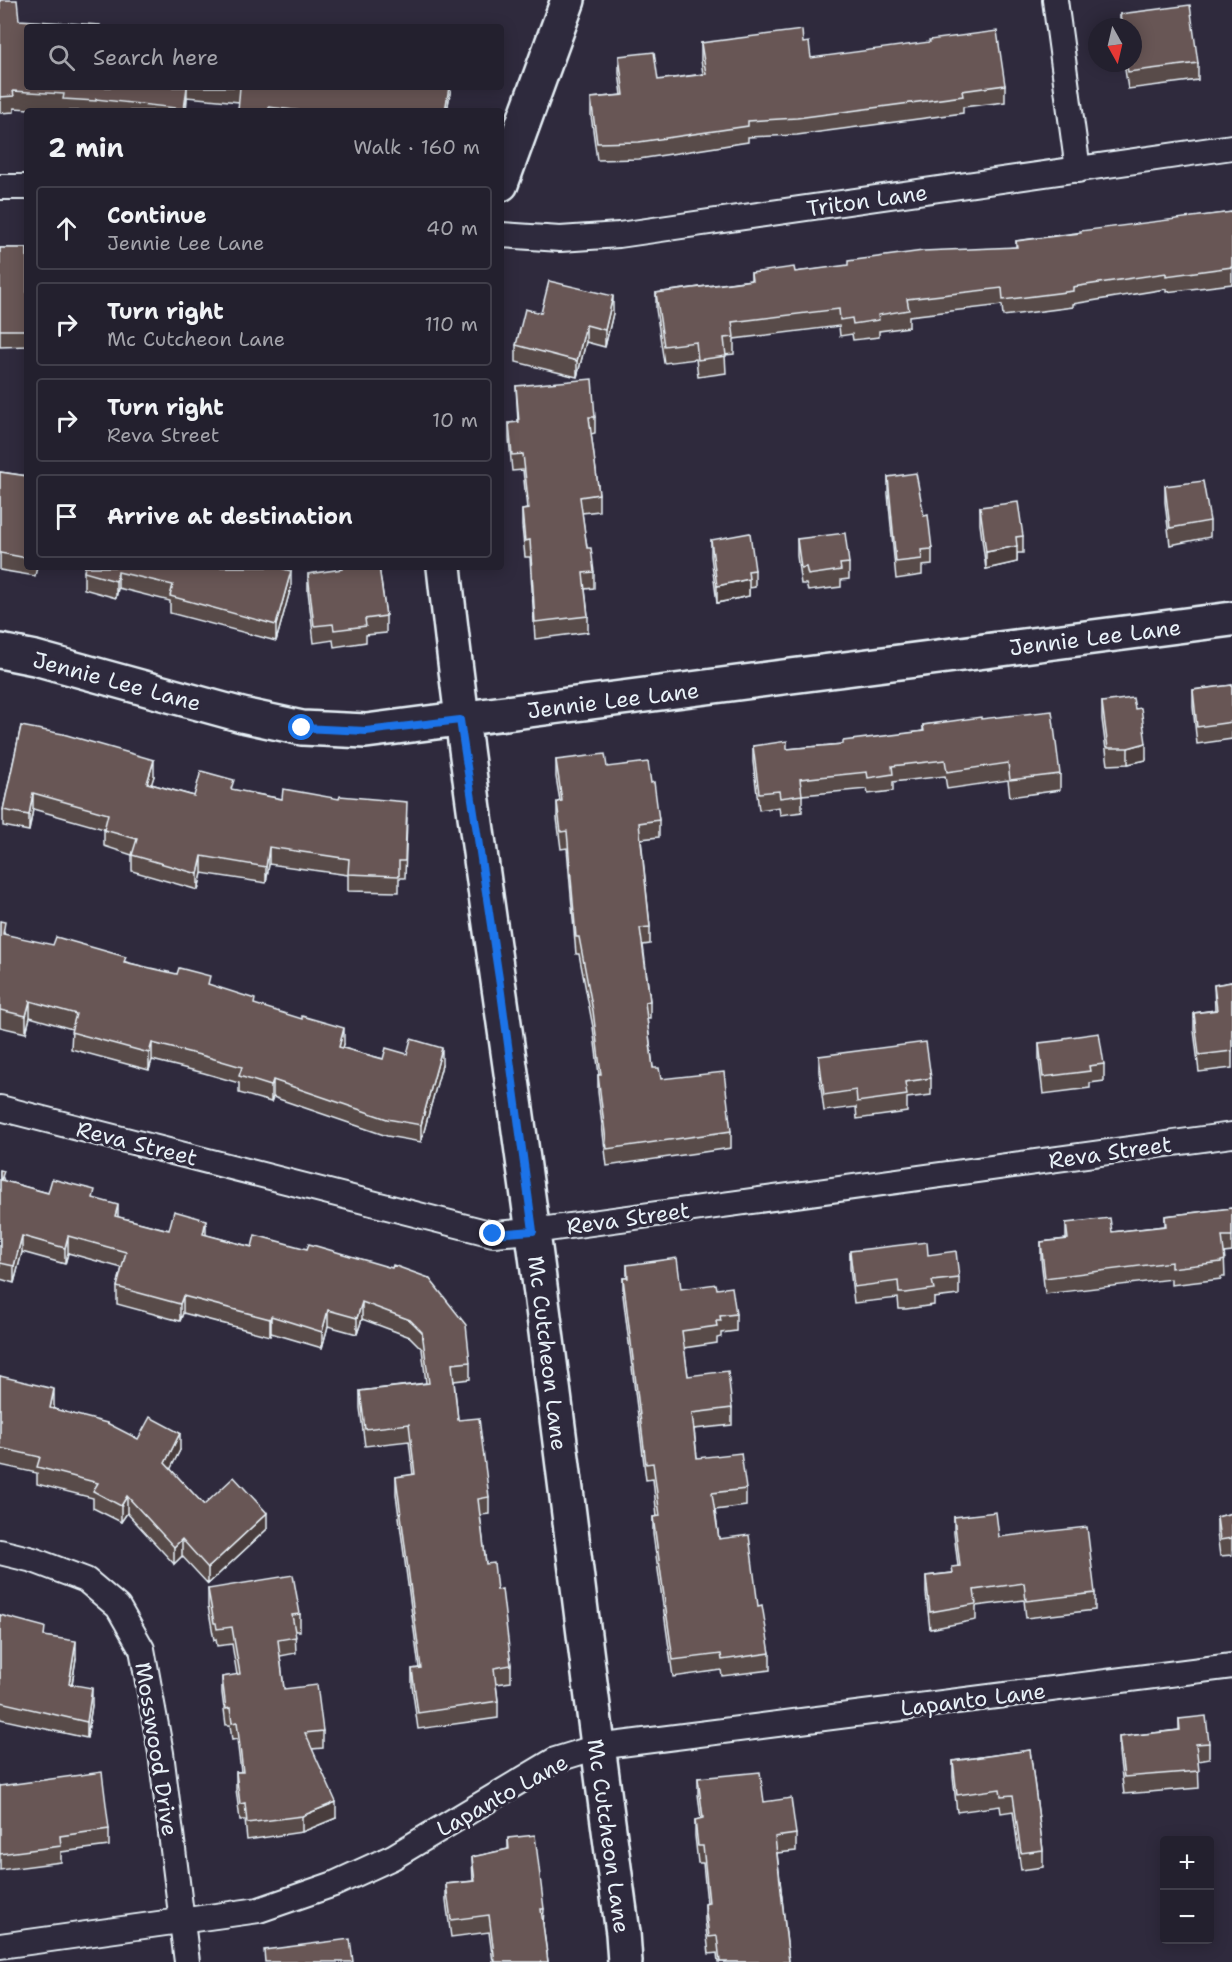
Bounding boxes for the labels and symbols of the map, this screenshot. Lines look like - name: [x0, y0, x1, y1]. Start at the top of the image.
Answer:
- north arrow: [1088, 18, 1142, 72]
- street label: Triton Lane: [805, 178, 929, 223]
- street label: Jennie Lee Lane: [1007, 613, 1183, 662]
- street label: Jennie Lee Lane: [30, 645, 204, 718]
- street label: Jennie Lee Lane: [525, 676, 701, 725]
- route start: [288, 714, 314, 740]
- street label: Reva Street: [73, 1114, 200, 1173]
- street label: Reva Street: [1047, 1130, 1173, 1175]
- street label: Reva Street: [565, 1196, 691, 1241]
- route end: [479, 1220, 505, 1246]
- street label: Mc Cutcheon Lane: [521, 1254, 574, 1452]
- street label: Mosswood Drive: [128, 1660, 185, 1838]
- street label: Lapanto Lane: [899, 1676, 1047, 1723]
- street label: Mc Cutcheon Lane: [581, 1737, 637, 1935]
- street label: Lapanto Lane: [431, 1747, 573, 1843]

